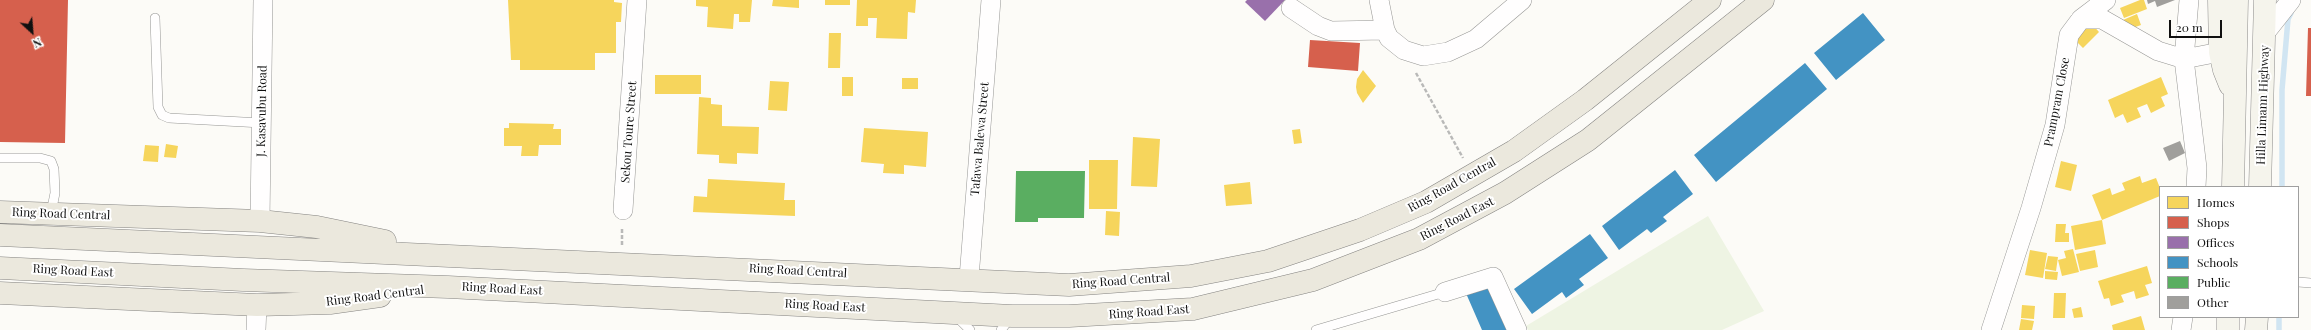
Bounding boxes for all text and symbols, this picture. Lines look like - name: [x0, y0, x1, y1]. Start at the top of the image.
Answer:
- north arrow: [12, 12, 52, 52]
- scale bar: [2171, 12, 2224, 38]
- text: 20 m: [2176, 19, 2203, 35]
- text: N: [31, 35, 44, 52]
- street label: Hilla Limann Highway: [2254, 45, 2272, 165]
- street label: Prampram Close: [2041, 56, 2073, 148]
- street label: J. Kasavubu Road: [254, 65, 270, 157]
- street label: Sekou Toure Street: [618, 81, 640, 183]
- street label: Tafawa Balewa Street: [968, 81, 992, 197]
- street label: Ring Road Central: [1405, 155, 1499, 215]
- legend: [2159, 186, 2299, 318]
- street label: Ring Road East: [1418, 194, 1496, 244]
- text: Homes: [2197, 194, 2235, 210]
- street label: Ring Road Central: [12, 205, 110, 223]
- text: Shops: [2197, 214, 2229, 230]
- text: Offices: [2197, 234, 2234, 250]
- text: Schools: [2197, 254, 2238, 270]
- street label: Ring Road Central: [748, 261, 848, 281]
- street label: Ring Road East: [32, 262, 114, 280]
- street label: Ring Road Central: [1071, 270, 1171, 292]
- text: Public: [2197, 274, 2230, 290]
- street label: Ring Road East: [461, 280, 543, 298]
- street label: Ring Road Central: [325, 283, 425, 309]
- text: Other: [2197, 294, 2229, 310]
- street label: Ring Road East: [784, 297, 866, 315]
- street label: Ring Road East: [1108, 302, 1190, 322]

